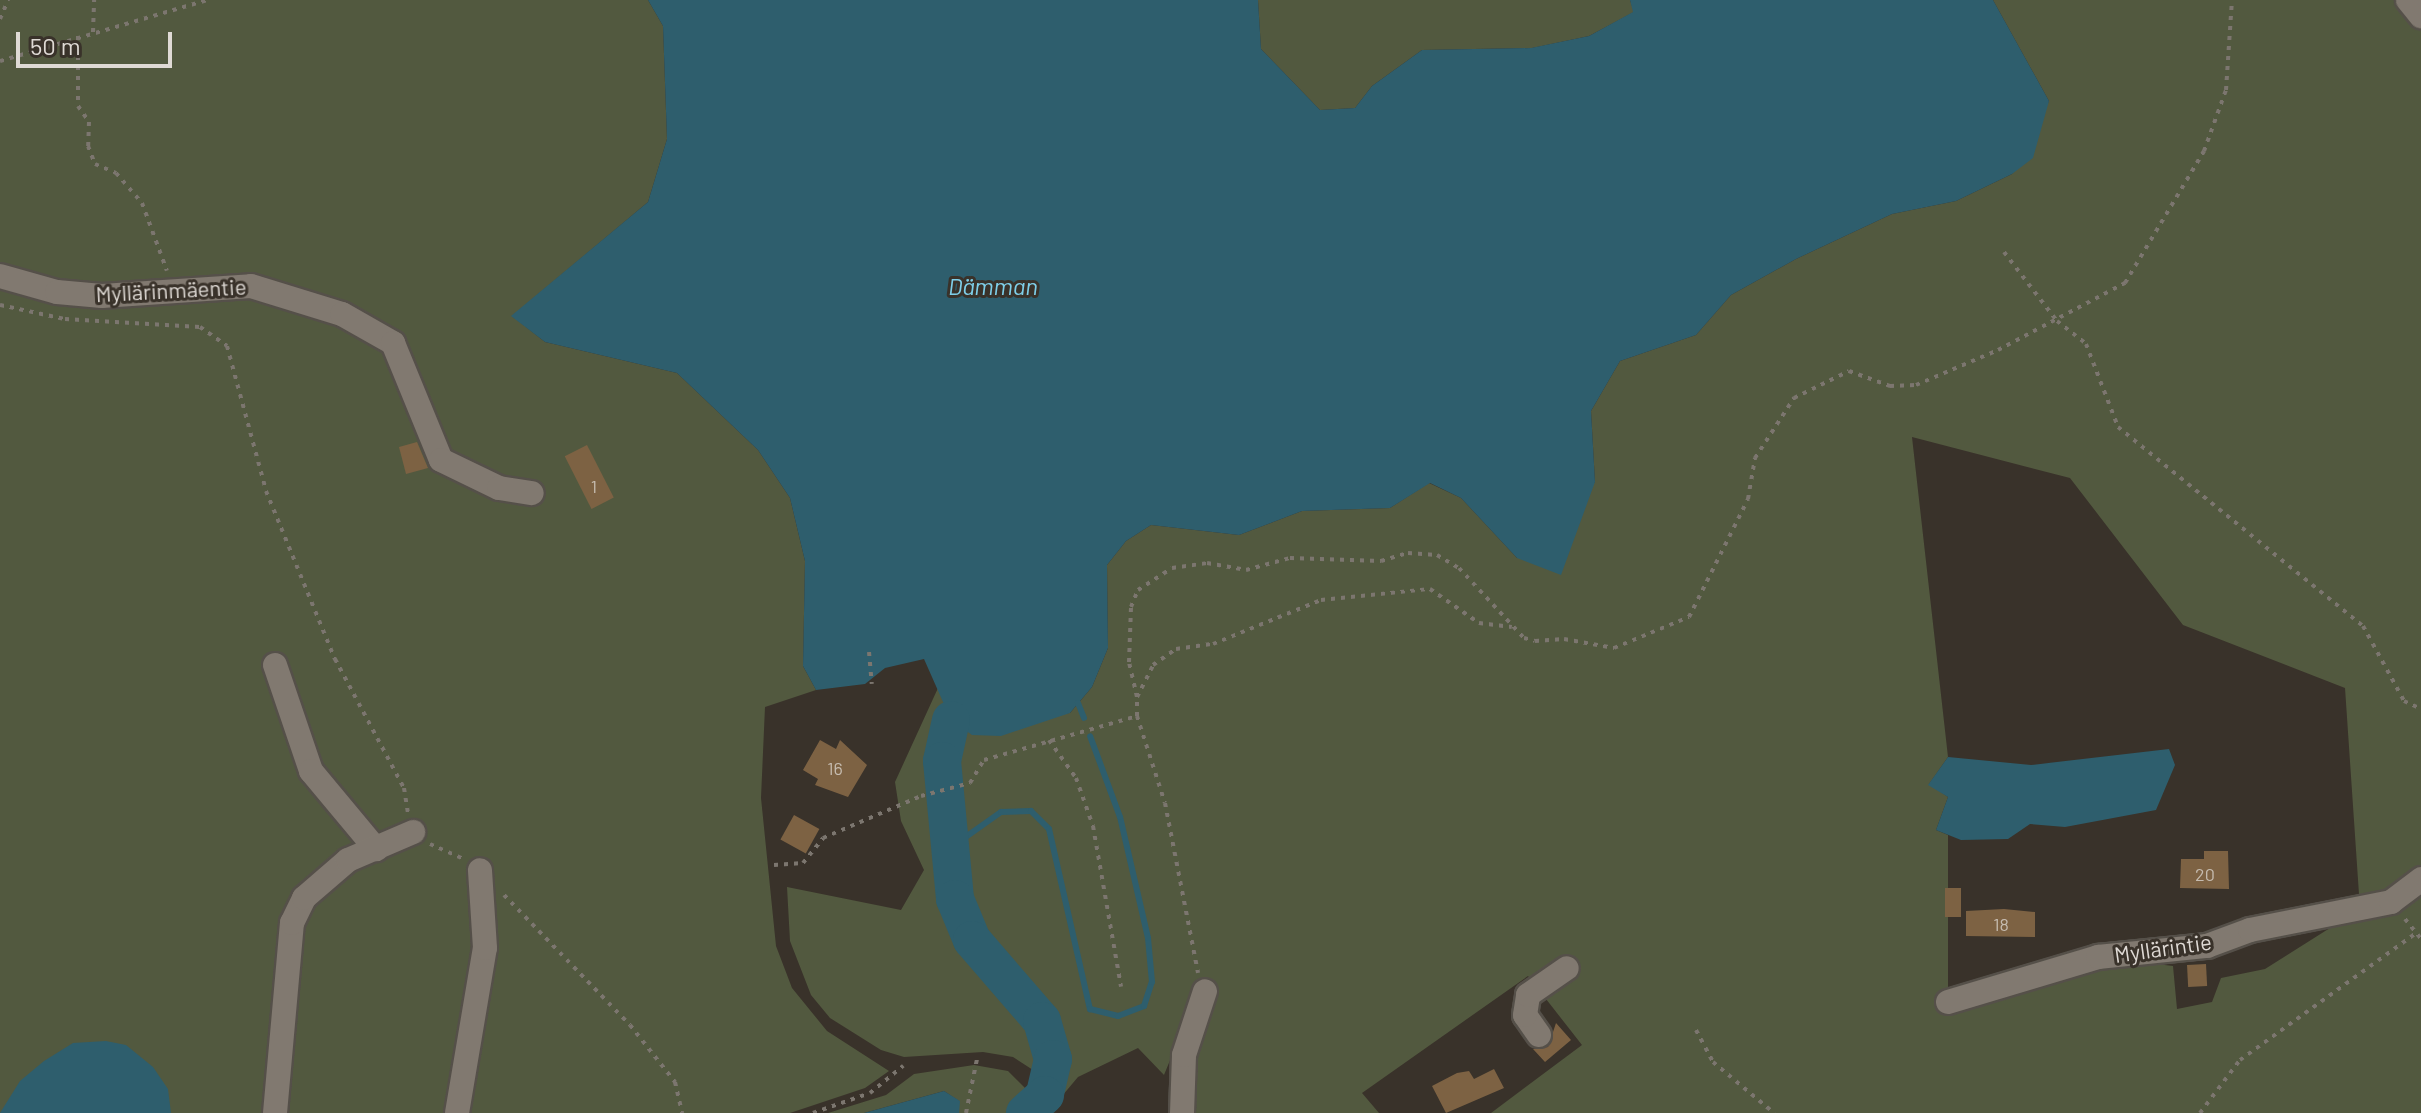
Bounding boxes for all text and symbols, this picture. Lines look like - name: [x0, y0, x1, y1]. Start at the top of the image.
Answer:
- scale bar: [20, 16, 176, 66]
- text: 50 m: [30, 31, 81, 60]
- water label: Dämman: [948, 272, 1038, 300]
- street label: Myllärinmäentie: [95, 273, 247, 307]
- house number: 1: [591, 475, 597, 497]
- house number: 16: [827, 757, 843, 779]
- house number: 20: [2195, 863, 2215, 885]
- house number: 18: [1993, 913, 2009, 935]
- street label: Myllärintie: [2113, 928, 2213, 968]

